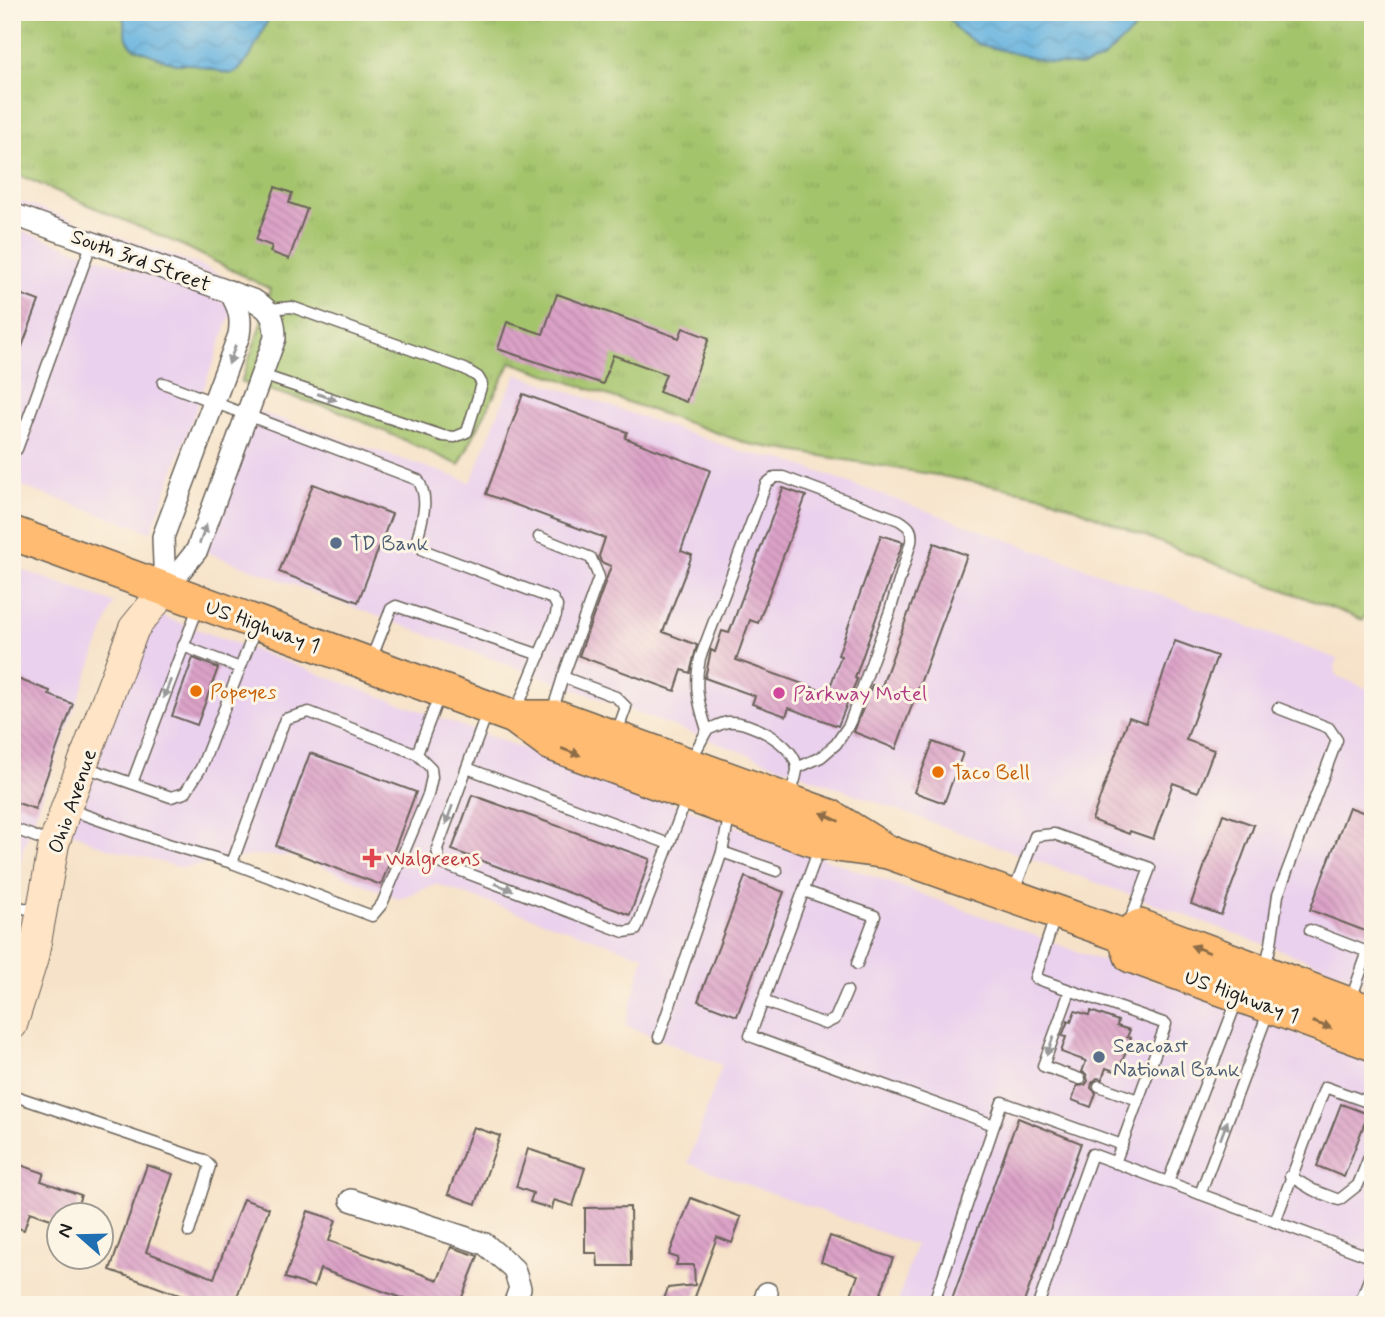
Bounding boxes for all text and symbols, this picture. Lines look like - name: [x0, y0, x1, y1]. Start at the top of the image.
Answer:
- street label: South 3rd Street: [67, 223, 214, 299]
- one-way arrow: [226, 344, 237, 365]
- one-way arrow: [317, 392, 338, 402]
- one-way arrow: [198, 524, 209, 545]
- place label: TD Bank: [350, 530, 429, 558]
- marker: TD Bank: [328, 535, 344, 551]
- street label: US Highway 1: [201, 593, 324, 662]
- place label: Popeyes: [210, 678, 277, 706]
- one-way arrow: [161, 679, 172, 700]
- place label: Parkway Motel: [793, 680, 927, 708]
- marker: Popeyes: [188, 683, 204, 699]
- marker: Parkway Motel: [771, 685, 787, 701]
- street label: Ohio Avenue: [42, 745, 104, 857]
- one-way arrow: [561, 747, 582, 758]
- place label: Taco Bell: [952, 759, 1030, 787]
- marker: Taco Bell: [930, 764, 946, 780]
- one-way arrow: [444, 804, 455, 825]
- one-way arrow: [820, 811, 840, 823]
- place label: Walgreens: [386, 845, 480, 874]
- marker: Walgreens: [364, 850, 380, 866]
- one-way arrow: [493, 882, 514, 893]
- one-way arrow: [1189, 943, 1210, 954]
- street label: US Highway 1: [1180, 963, 1303, 1032]
- one-way arrow: [1311, 1020, 1332, 1031]
- place label: Seacoast National Bank: [1113, 1032, 1240, 1084]
- one-way arrow: [1044, 1036, 1055, 1057]
- marker: Seacoast National Bank: [1091, 1049, 1107, 1065]
- one-way arrow: [1219, 1120, 1230, 1141]
- north arrow: [46, 1202, 116, 1272]
- text: N: [52, 1220, 79, 1241]

